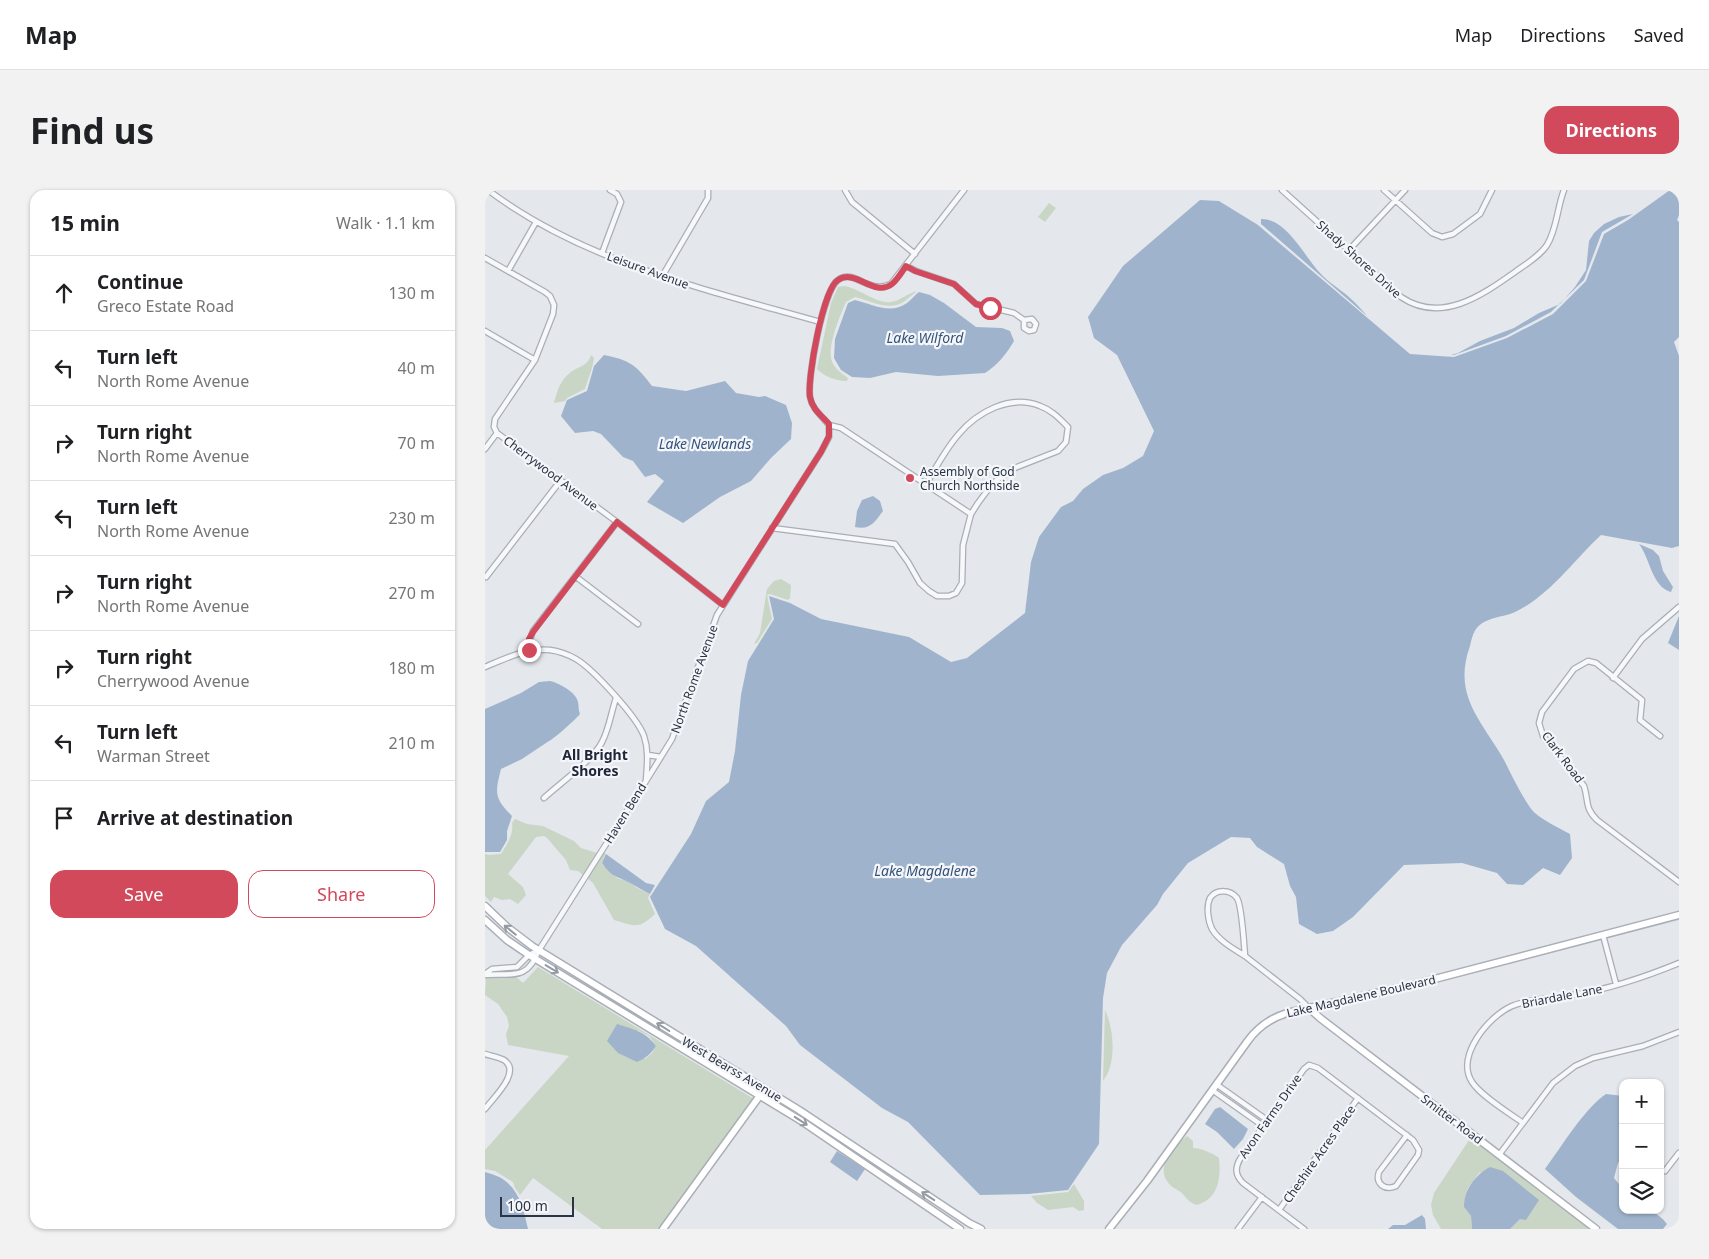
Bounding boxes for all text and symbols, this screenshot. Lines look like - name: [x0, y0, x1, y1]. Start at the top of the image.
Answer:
- text: Map: [25, 18, 77, 51]
- text: Map: [1455, 23, 1492, 47]
- text: Directions: [1520, 23, 1606, 47]
- text: Saved: [1634, 23, 1684, 47]
- button: Directions: [1544, 106, 1679, 154]
- text: Find us: [30, 107, 154, 154]
- text: 15 min: [50, 209, 120, 237]
- text: Walk · 1.1 km: [336, 212, 435, 234]
- street label: Shady Shores Drive: [1313, 216, 1405, 302]
- street label: Leisure Avenue: [605, 247, 692, 293]
- text: Continue: [97, 269, 183, 295]
- icon: ahead: [50, 279, 78, 307]
- text: 130 m: [388, 282, 435, 304]
- text: Greco Estate Road: [97, 295, 234, 317]
- route start: [979, 297, 1002, 320]
- water label: Lake Wilford: [887, 328, 964, 347]
- text: Turn left: [97, 344, 178, 370]
- icon: left: [50, 354, 78, 382]
- text: 40 m: [398, 357, 435, 379]
- text: North Rome Avenue: [97, 370, 249, 392]
- text: Turn right: [97, 419, 192, 445]
- icon: right: [50, 429, 78, 457]
- text: 70 m: [398, 432, 435, 454]
- street label: Cherrywood Avenue: [500, 432, 602, 514]
- water label: Lake Newlands: [659, 434, 751, 453]
- text: North Rome Avenue: [97, 445, 249, 467]
- place label: Assembly of God Church Northside: [920, 463, 1020, 494]
- marker: Assembly of God Church Northside: [904, 472, 916, 484]
- text: Turn left: [97, 494, 178, 520]
- icon: left: [50, 504, 78, 532]
- text: 230 m: [388, 507, 435, 529]
- text: North Rome Avenue: [97, 520, 249, 542]
- text: Turn right: [97, 569, 192, 595]
- icon: right: [50, 579, 78, 607]
- text: 270 m: [388, 582, 435, 604]
- text: North Rome Avenue: [97, 595, 249, 617]
- street label: North Rome Avenue: [666, 622, 722, 736]
- route end: [518, 639, 541, 662]
- text: Turn right: [97, 644, 192, 670]
- icon: right: [50, 654, 78, 682]
- text: 180 m: [388, 657, 435, 679]
- text: Cherrywood Avenue: [97, 670, 250, 692]
- text: Turn left: [97, 719, 178, 745]
- street label: Clark Road: [1538, 728, 1588, 786]
- icon: left: [50, 729, 78, 757]
- text: 210 m: [388, 732, 435, 754]
- text: Warman Street: [97, 745, 210, 767]
- district label: All Bright Shores: [562, 745, 628, 780]
- street label: Haven Bend: [600, 779, 650, 847]
- icon: arrive: [50, 804, 78, 832]
- text: Arrive at destination: [97, 805, 293, 831]
- water label: Lake Magdalene: [874, 861, 976, 880]
- button: Save: [50, 870, 238, 918]
- button: Share: [248, 870, 435, 918]
- one-way arrow: [504, 924, 517, 935]
- one-way arrow: [545, 965, 559, 975]
- street label: Lake Magdalene Boulevard: [1285, 971, 1437, 1021]
- street label: Briardale Lane: [1520, 980, 1604, 1012]
- one-way arrow: [657, 1021, 671, 1031]
- street label: West Bearss Avenue: [679, 1032, 785, 1106]
- street label: Avon Farms Drive: [1235, 1070, 1306, 1162]
- map controls: [1619, 1079, 1664, 1214]
- button: +: [1619, 1079, 1664, 1124]
- street label: Smitter Road: [1418, 1090, 1486, 1148]
- street label: Cheshire Acres Place: [1279, 1101, 1359, 1206]
- one-way arrow: [793, 1117, 807, 1127]
- button: −: [1619, 1124, 1664, 1169]
- button: layers: [1619, 1169, 1664, 1214]
- one-way arrow: [921, 1191, 935, 1201]
- scale bar: [500, 1194, 574, 1217]
- text: 100 m: [507, 1196, 548, 1215]

